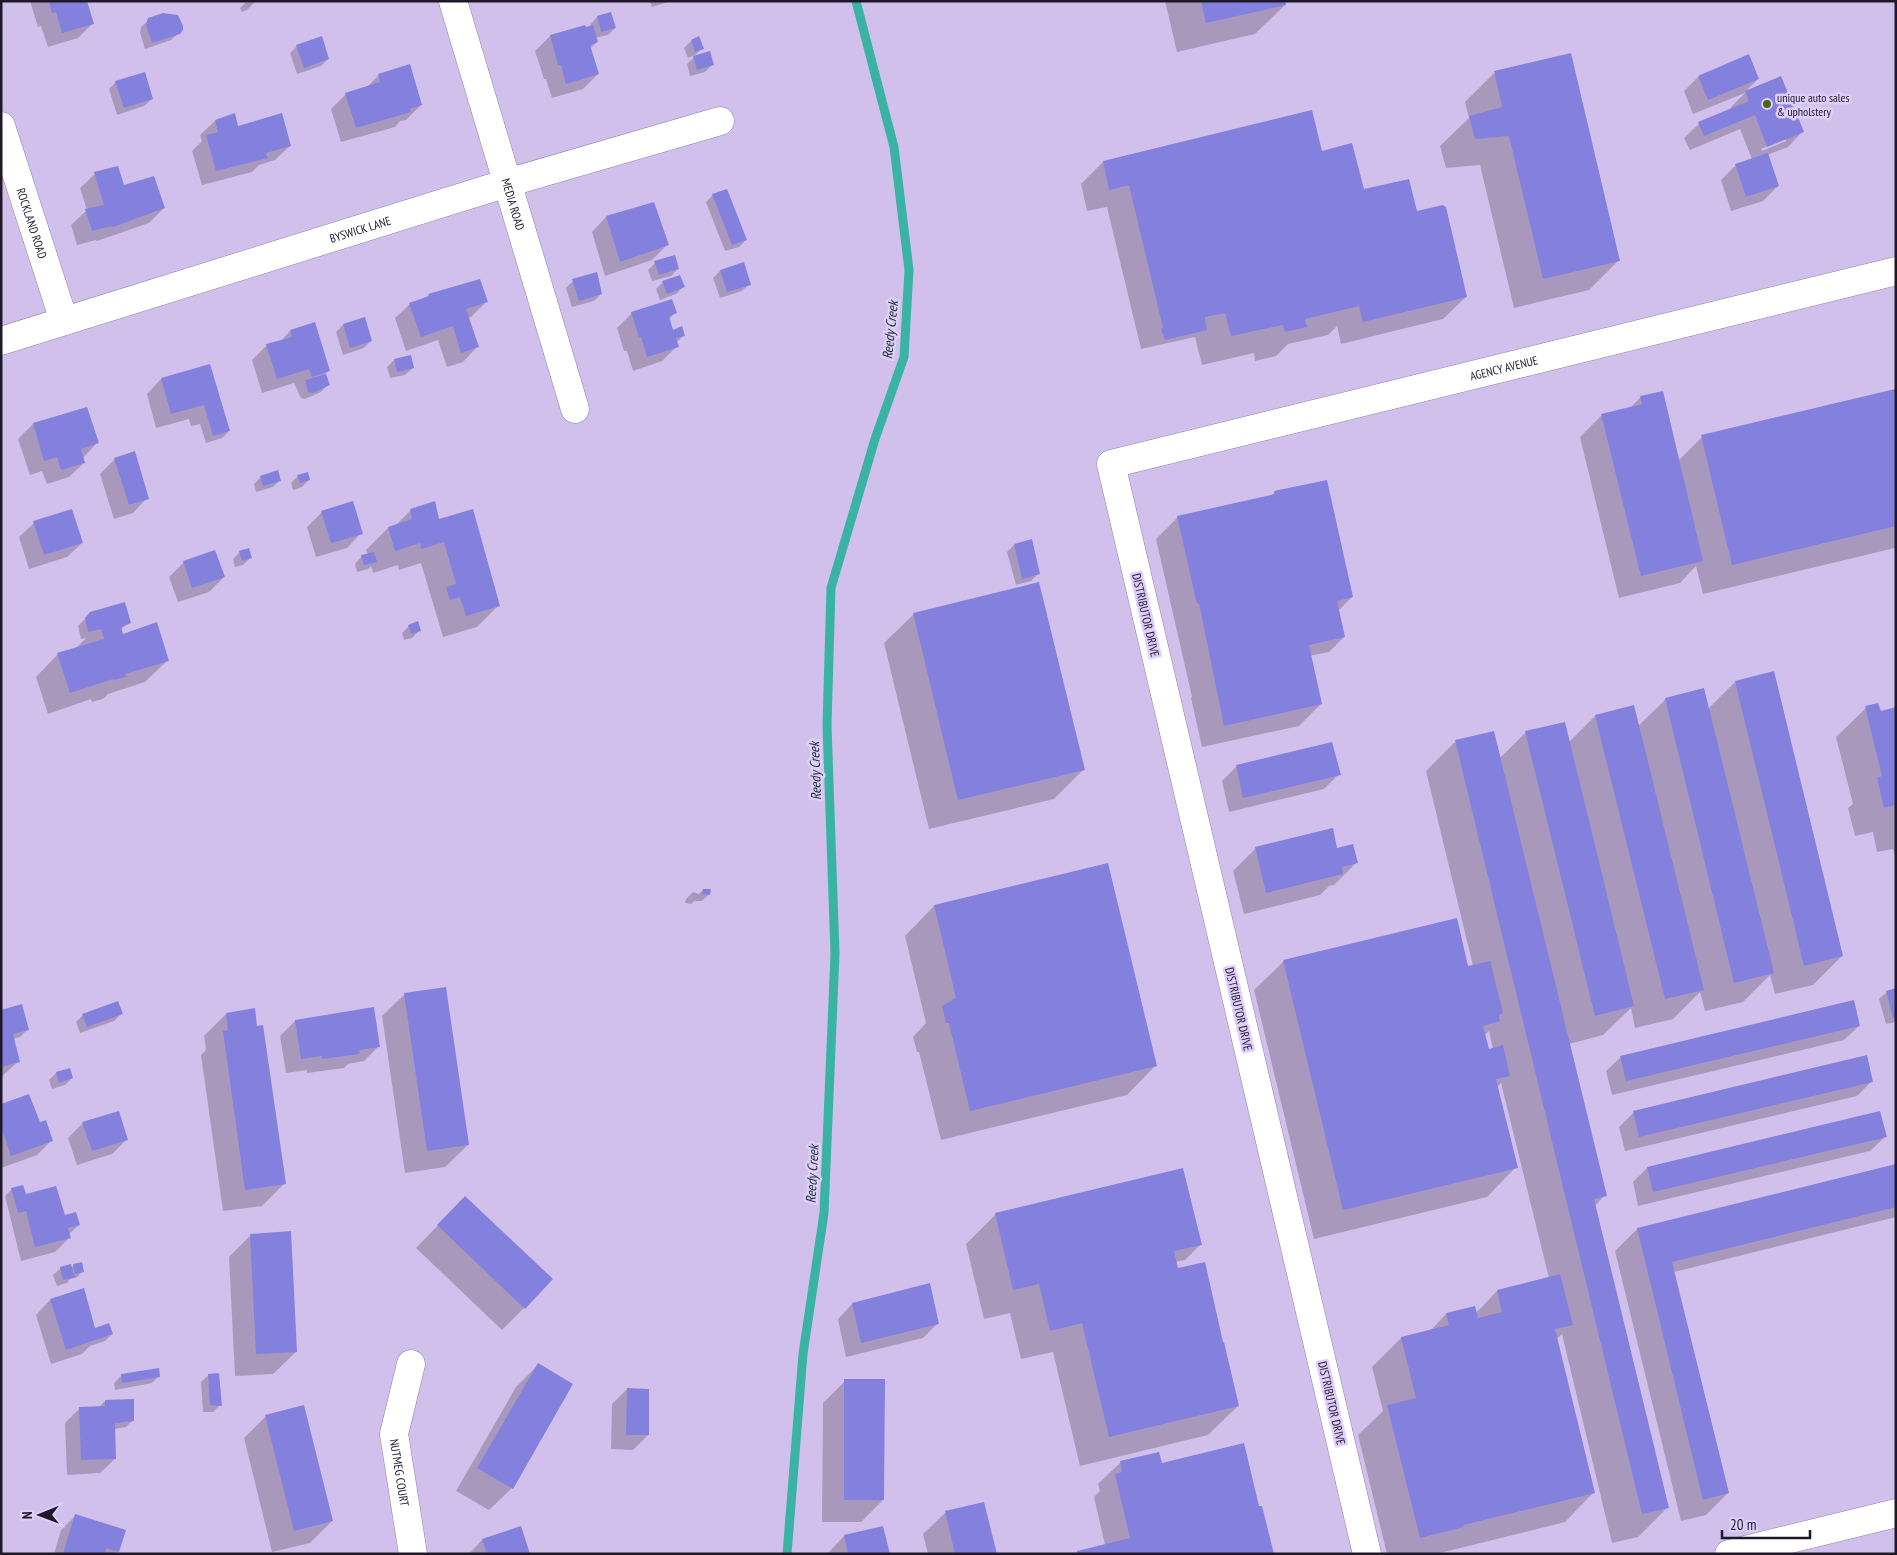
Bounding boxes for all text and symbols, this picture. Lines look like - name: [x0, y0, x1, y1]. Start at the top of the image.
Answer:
- place label: unique auto sales & upholstery: [1777, 90, 1850, 119]
- marker: unique auto sales & upholstery: [1761, 98, 1773, 110]
- street label: MEDIA ROAD: [499, 176, 529, 232]
- street label: ROCKLAND ROAD: [14, 186, 51, 260]
- street label: BYSWICK LANE: [328, 212, 392, 246]
- water label: Reedy Creek: [878, 298, 902, 360]
- street label: AGENCY AVENUE: [1468, 352, 1539, 383]
- street label: DISTRIBUTOR DRIVE: [1129, 572, 1163, 658]
- water label: Reedy Creek: [805, 740, 825, 801]
- street label: DISTRIBUTOR DRIVE: [1222, 966, 1256, 1052]
- water label: Reedy Creek: [801, 1143, 823, 1204]
- street label: DISTRIBUTOR DRIVE: [1315, 1360, 1349, 1446]
- street label: NUTMEG COURT: [387, 1438, 413, 1508]
- north arrow: [15, 1490, 65, 1540]
- scale bar: [1722, 1508, 1810, 1540]
- text: N: [18, 1511, 36, 1519]
- text: 20 m: [1730, 1515, 1756, 1534]

